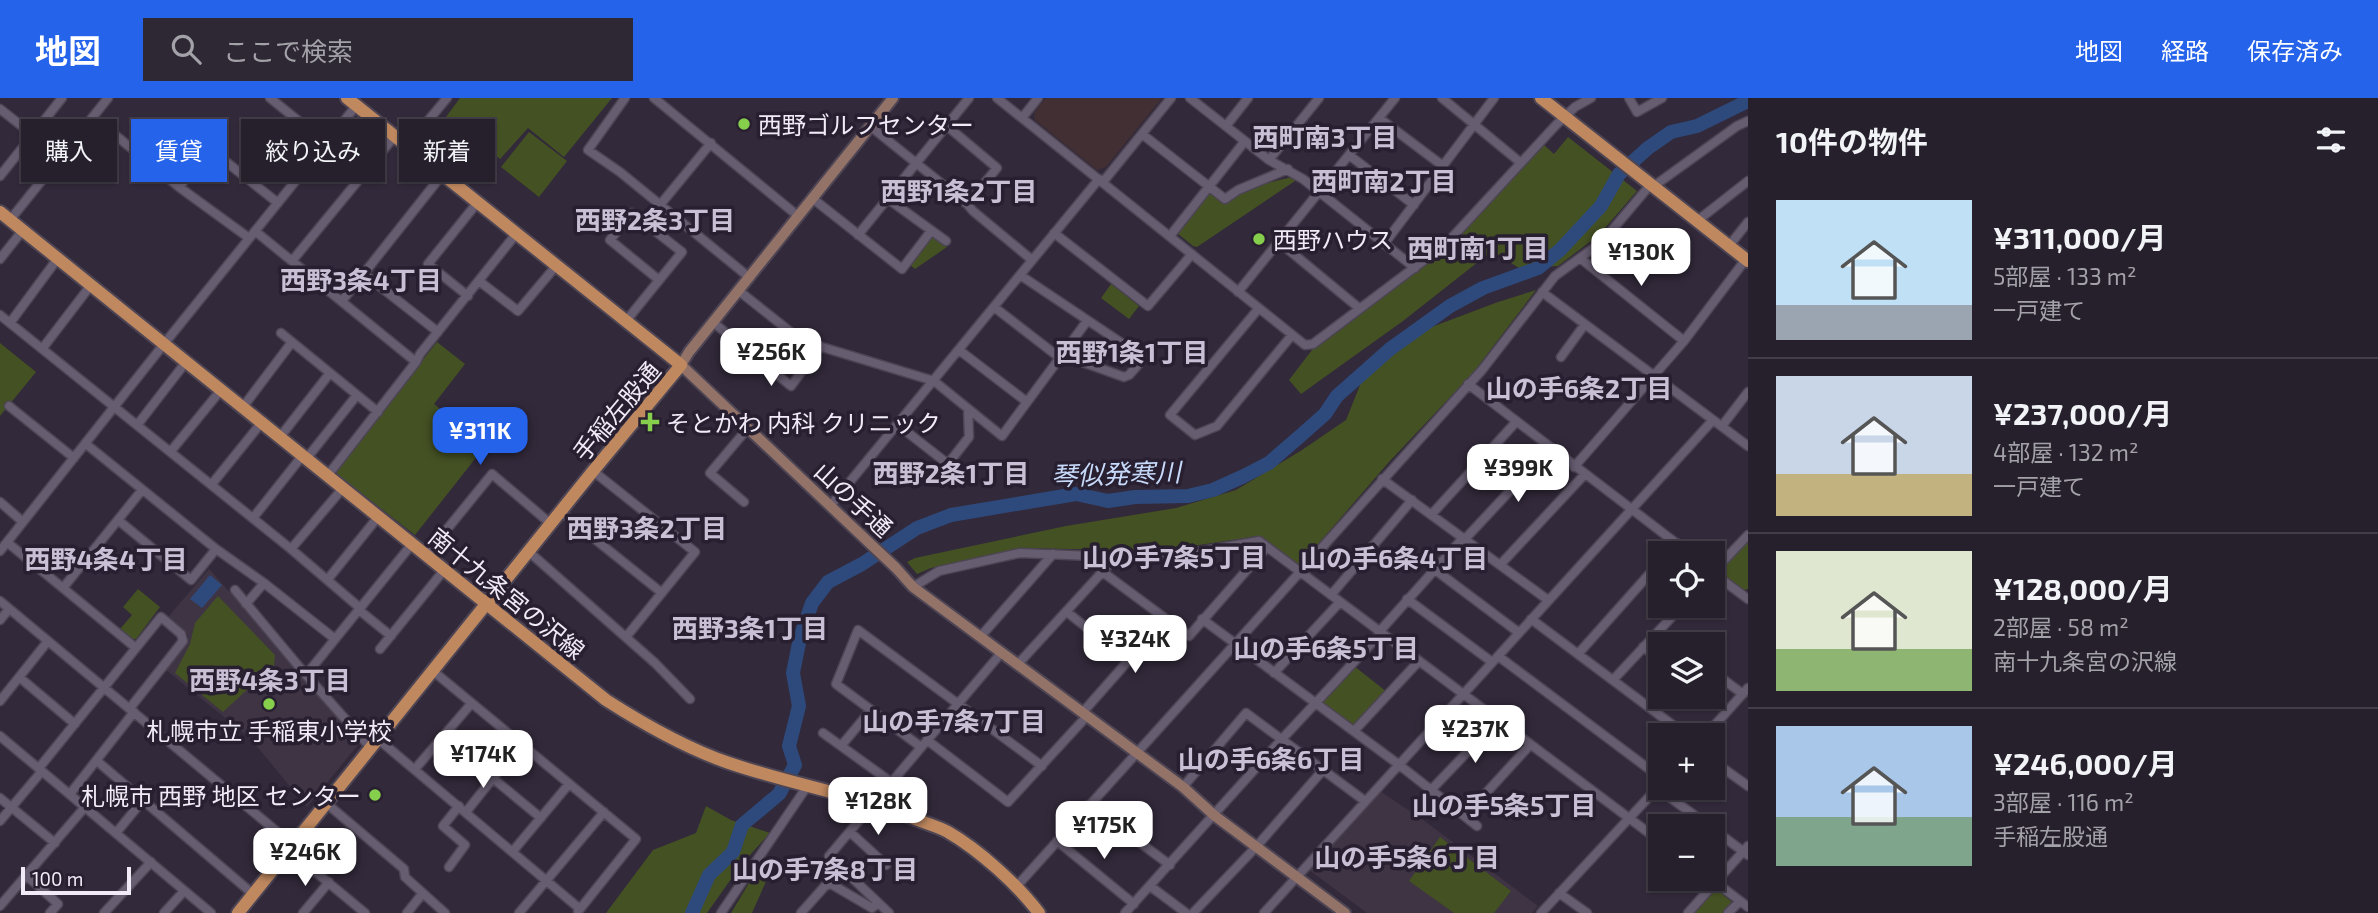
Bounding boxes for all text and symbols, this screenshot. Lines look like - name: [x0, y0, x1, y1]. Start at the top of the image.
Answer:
- search box: [143, 18, 633, 81]
- text: 地図: [35, 30, 101, 70]
- icon: search: [167, 30, 205, 68]
- text: ここで検索: [223, 35, 353, 66]
- text: 地図: [2075, 36, 2123, 65]
- text: 経路: [2161, 36, 2209, 65]
- text: 保存済み: [2247, 36, 2343, 65]
- place label: 西野ゴルフセンター: [758, 110, 974, 139]
- marker: 西野ゴルフセンター: [736, 116, 752, 132]
- chip: 購入: [21, 119, 117, 182]
- chip: 賃貸: [131, 119, 227, 182]
- chip: 絞り込み: [241, 119, 385, 182]
- chip: 新着: [399, 119, 495, 182]
- district label: 西町南3丁目: [1253, 121, 1397, 152]
- icon: filters: [2312, 121, 2350, 159]
- text: 10件の物件: [1776, 123, 1928, 159]
- district label: 西町南2丁目: [1311, 165, 1457, 196]
- district label: 西野1条2丁目: [881, 175, 1037, 206]
- district label: 西野2条3丁目: [575, 204, 735, 235]
- text: ¥311,000/月: [1993, 219, 2167, 255]
- place label: 西野ハウス: [1273, 225, 1393, 254]
- pin: ¥130K: [1592, 228, 1690, 288]
- icon: home: [1832, 228, 1916, 312]
- marker: 西野ハウス: [1251, 231, 1267, 247]
- district label: 西町南1丁目: [1407, 232, 1549, 263]
- text: ¥130K: [1607, 237, 1675, 265]
- text: 5部屋 · 133 m²: [1993, 262, 2137, 290]
- district label: 西野3条4丁目: [280, 264, 442, 295]
- text: 一戸建て: [1993, 296, 2085, 324]
- pin: ¥256K: [722, 328, 820, 388]
- district label: 西野1条1丁目: [1056, 336, 1208, 367]
- text: ¥256K: [736, 337, 806, 365]
- street label: 手稲左股通: [566, 356, 666, 466]
- district label: 山の手6条2丁目: [1486, 372, 1672, 403]
- text: ¥237,000/月: [1993, 395, 2173, 431]
- icon: home: [1832, 404, 1916, 488]
- pin: ¥311K: [431, 408, 529, 467]
- place label: そとかわ 内科 クリニック: [666, 408, 941, 437]
- marker: そとかわ 内科 クリニック: [640, 412, 660, 432]
- text: ¥311K: [449, 416, 511, 444]
- text: 4部屋 · 132 m²: [1993, 438, 2139, 466]
- pin: ¥399K: [1469, 444, 1567, 504]
- text: ¥399K: [1483, 453, 1553, 481]
- water label: 琴似発寒川: [1050, 455, 1184, 491]
- street label: 山の手通: [809, 456, 899, 542]
- district label: 西野2条1丁目: [873, 457, 1029, 488]
- text: 一戸建て: [1993, 472, 2085, 500]
- district label: 西野3条2丁目: [567, 512, 727, 543]
- street label: 南十九条宮の沢線: [423, 521, 591, 665]
- district label: 山の手7条5丁目: [1082, 541, 1266, 572]
- map controls: [1648, 541, 1725, 891]
- button: locate: [1648, 541, 1725, 618]
- district label: 山の手6条4丁目: [1300, 542, 1488, 573]
- district label: 西野4条4丁目: [24, 543, 188, 574]
- text: ¥128,000/月: [1993, 570, 2173, 606]
- icon: home: [1832, 579, 1916, 663]
- district label: 西野3条1丁目: [672, 612, 828, 643]
- text: 2部屋 · 58 m²: [1993, 613, 2129, 641]
- pin: ¥324K: [1086, 616, 1184, 675]
- text: ¥324K: [1100, 624, 1170, 652]
- district label: 山の手6条5丁目: [1233, 632, 1419, 663]
- button: layers: [1648, 632, 1725, 709]
- text: 南十九条宮の沢線: [1993, 647, 2177, 675]
- district label: 西野4条3丁目: [189, 664, 351, 695]
- marker: 札幌市立 手稲東小学校: [261, 696, 277, 712]
- district label: 山の手7条7丁目: [862, 705, 1046, 736]
- pin: ¥237K: [1426, 706, 1524, 765]
- text: ¥237K: [1441, 714, 1509, 742]
- place label: 札幌市立 手稲東小学校: [146, 716, 392, 745]
- button: +: [1648, 723, 1725, 800]
- pin: ¥174K: [434, 730, 532, 790]
- text: ¥174K: [450, 739, 516, 767]
- district label: 山の手6条6丁目: [1178, 743, 1364, 774]
- text: ¥246,000/月: [1993, 745, 2178, 781]
- icon: home: [1832, 754, 1916, 838]
- pin: ¥128K: [829, 778, 927, 837]
- place label: 札幌市 西野 地区 センター: [81, 781, 361, 810]
- text: ¥128K: [844, 786, 912, 814]
- marker: 札幌市 西野 地区 センター: [367, 787, 383, 803]
- text: 3部屋 · 116 m²: [1993, 788, 2134, 816]
- district label: 山の手5条5丁目: [1412, 789, 1596, 820]
- pin: ¥175K: [1055, 802, 1153, 861]
- text: ¥175K: [1072, 810, 1136, 838]
- button: −: [1648, 814, 1725, 891]
- text: 手稲左股通: [1993, 822, 2108, 850]
- pin: ¥246K: [256, 828, 354, 888]
- text: ¥246K: [269, 837, 341, 865]
- district label: 山の手5条6丁目: [1314, 841, 1500, 872]
- district label: 山の手7条8丁目: [732, 853, 918, 884]
- scale bar: [21, 864, 131, 896]
- text: 100 m: [32, 867, 83, 890]

